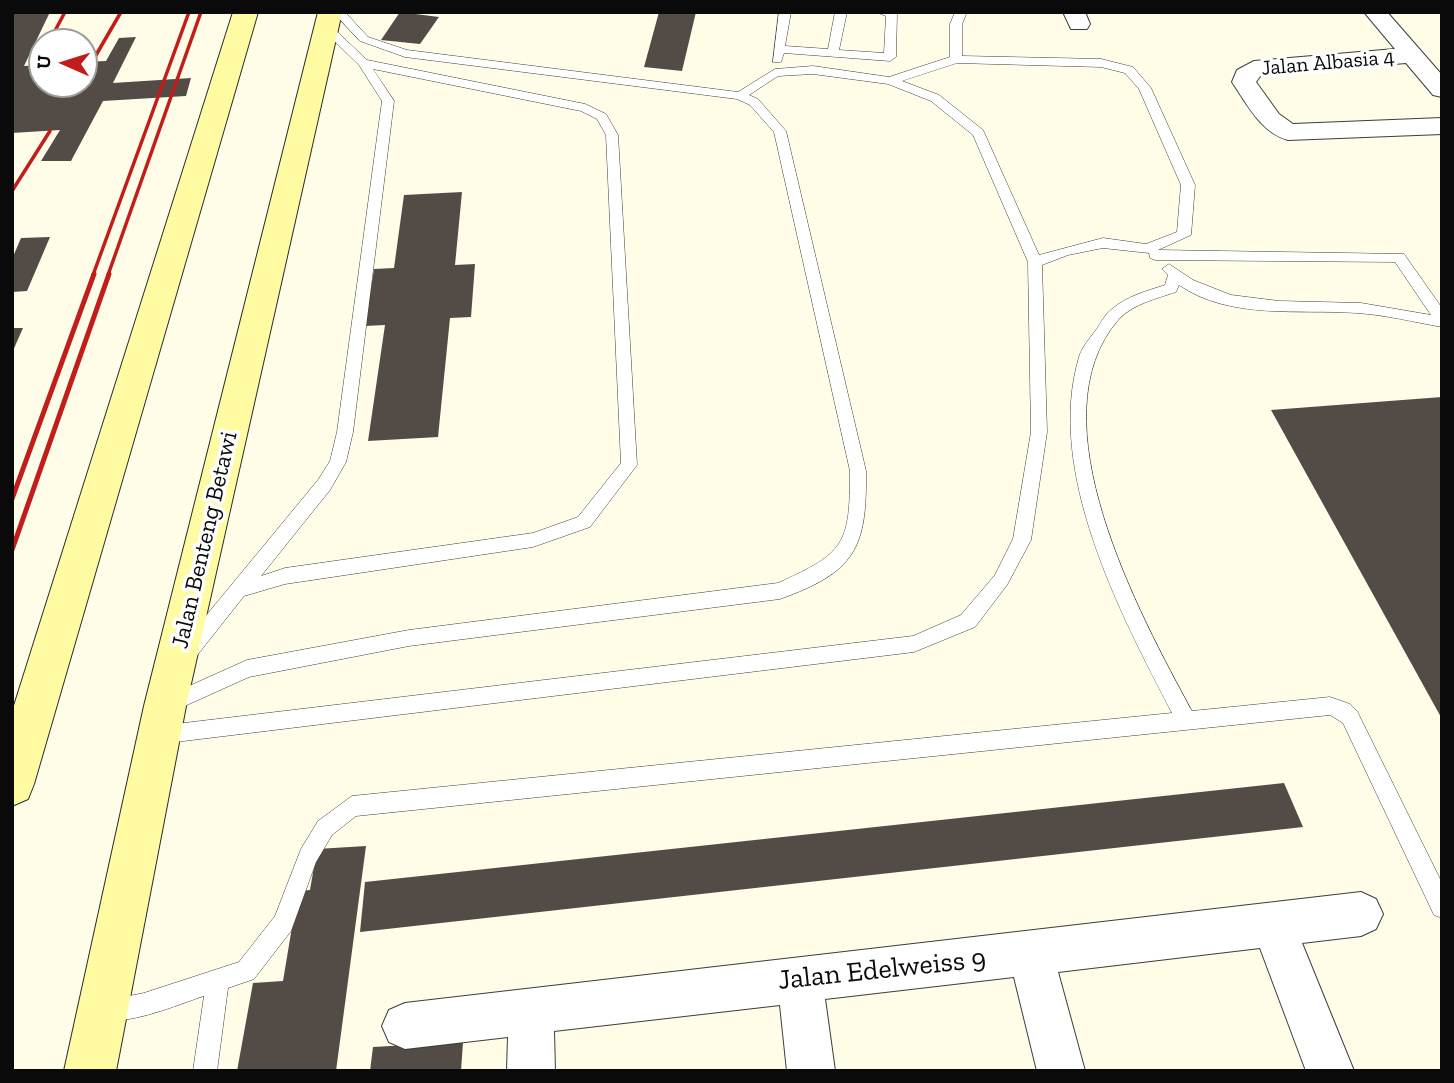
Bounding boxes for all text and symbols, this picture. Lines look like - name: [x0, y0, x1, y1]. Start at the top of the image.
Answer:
- north arrow: [28, 28, 98, 98]
- street label: Jalan Albasia 4: [1260, 45, 1396, 81]
- text: U: [32, 55, 55, 69]
- street label: Jalan Benteng Betawi: [166, 429, 244, 651]
- street label: Jalan Edelweiss 9: [776, 942, 988, 998]

